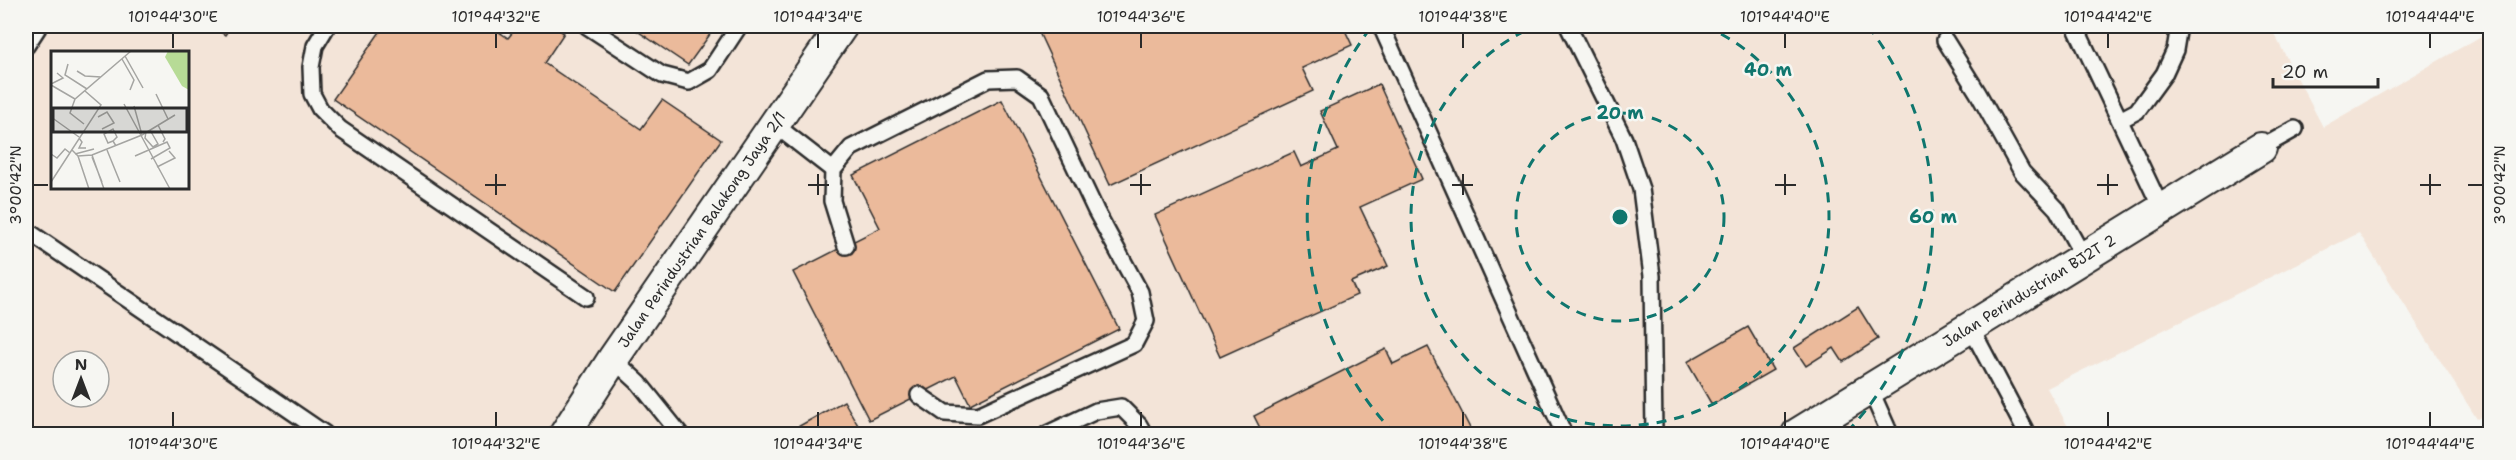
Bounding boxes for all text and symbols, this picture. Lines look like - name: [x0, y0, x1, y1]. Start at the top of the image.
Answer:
- text: 101°44'30"E: [128, 7, 218, 27]
- text: 101°44'32"E: [452, 7, 540, 27]
- text: 101°44'34"E: [773, 7, 863, 27]
- text: 101°44'36"E: [1097, 7, 1185, 27]
- text: 101°44'38"E: [1418, 7, 1508, 27]
- text: 101°44'40"E: [1740, 7, 1830, 27]
- text: 101°44'42"E: [2064, 7, 2152, 27]
- text: 101°44'44"E: [2385, 7, 2475, 27]
- inset map: [51, 51, 189, 189]
- scale bar: [2273, 51, 2378, 89]
- text: 40 m: [1744, 58, 1792, 82]
- text: 20 m: [2282, 60, 2328, 84]
- text: 20 m: [1596, 101, 1644, 125]
- street label: Jalan Perindustrian Balakong Jaya 2/1: [614, 107, 790, 352]
- text: 3°00'42"N: [6, 145, 26, 225]
- text: 3°00'42"N: [2490, 145, 2510, 225]
- text: 60 m: [1909, 205, 1957, 229]
- centre of rings: [1610, 207, 1630, 227]
- street label: Jalan Perindustrian BJ2T 2: [1939, 230, 2120, 352]
- north arrow: [51, 349, 111, 409]
- text: N: [75, 354, 87, 375]
- text: 101°44'30"E: [128, 434, 218, 454]
- text: 101°44'32"E: [452, 434, 540, 454]
- text: 101°44'34"E: [773, 434, 863, 454]
- text: 101°44'36"E: [1097, 434, 1185, 454]
- text: 101°44'38"E: [1418, 434, 1508, 454]
- text: 101°44'40"E: [1740, 434, 1830, 454]
- text: 101°44'42"E: [2064, 434, 2152, 454]
- text: 101°44'44"E: [2385, 434, 2475, 454]

